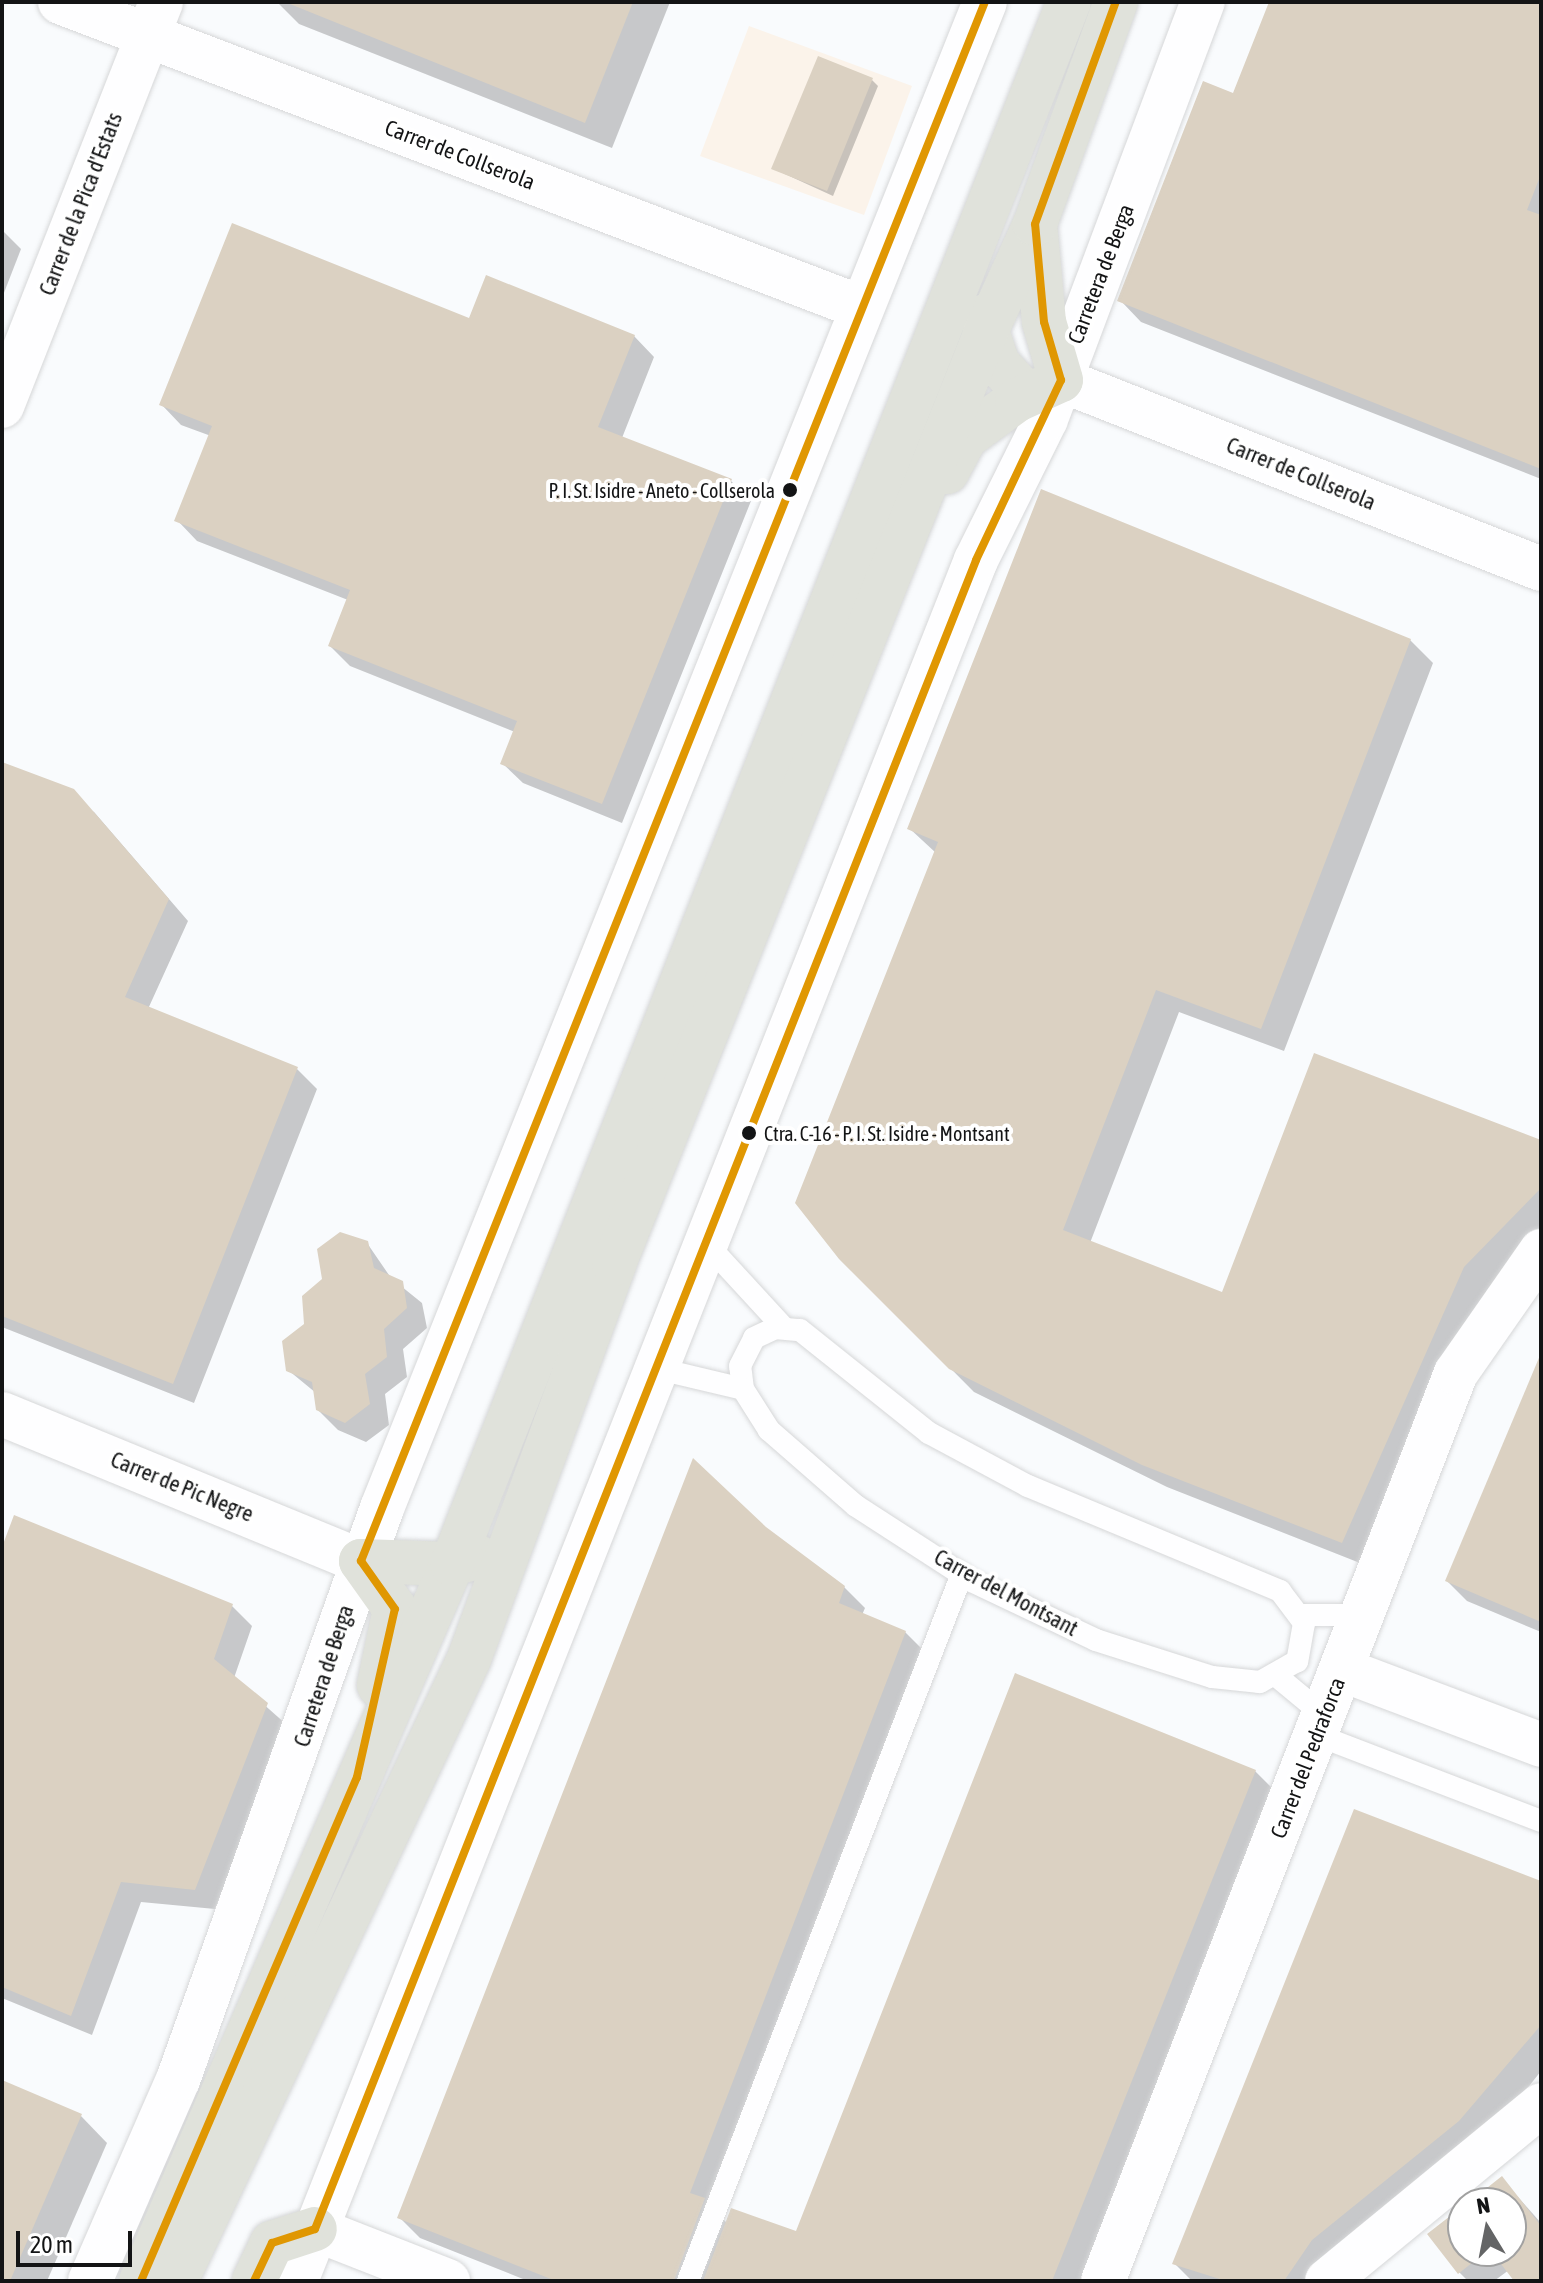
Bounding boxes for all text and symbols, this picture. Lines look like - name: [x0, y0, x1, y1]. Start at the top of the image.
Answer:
- street label: Carrer de la Pica d'Estats: [34, 109, 128, 299]
- street label: Carrer de Collserola: [381, 114, 539, 196]
- street label: Carretera de Berga: [1062, 200, 1140, 348]
- street label: Carrer de Collserola: [1223, 432, 1379, 516]
- place label: P. I. St. Isidre - Aneto - Collserola: [548, 478, 775, 502]
- marker: P. I. St. Isidre - Aneto - Collserola: [782, 482, 798, 498]
- place label: Ctra. C-16 - P. I. St. Isidre - Montsant: [764, 1121, 1010, 1145]
- marker: Ctra. C-16 - P. I. St. Isidre - Montsant: [741, 1125, 757, 1141]
- street label: Carrer de Pic Negre: [107, 1446, 257, 1528]
- street label: Carrer del Montsant: [930, 1544, 1082, 1642]
- street label: Carretera de Berga: [289, 1602, 359, 1750]
- street label: Carrer del Pedraforca: [1265, 1674, 1351, 1842]
- north arrow: [1447, 2187, 1527, 2267]
- text: N: [1475, 2191, 1492, 2219]
- scale bar: [20, 2215, 136, 2265]
- text: 20 m: [30, 2231, 73, 2258]

